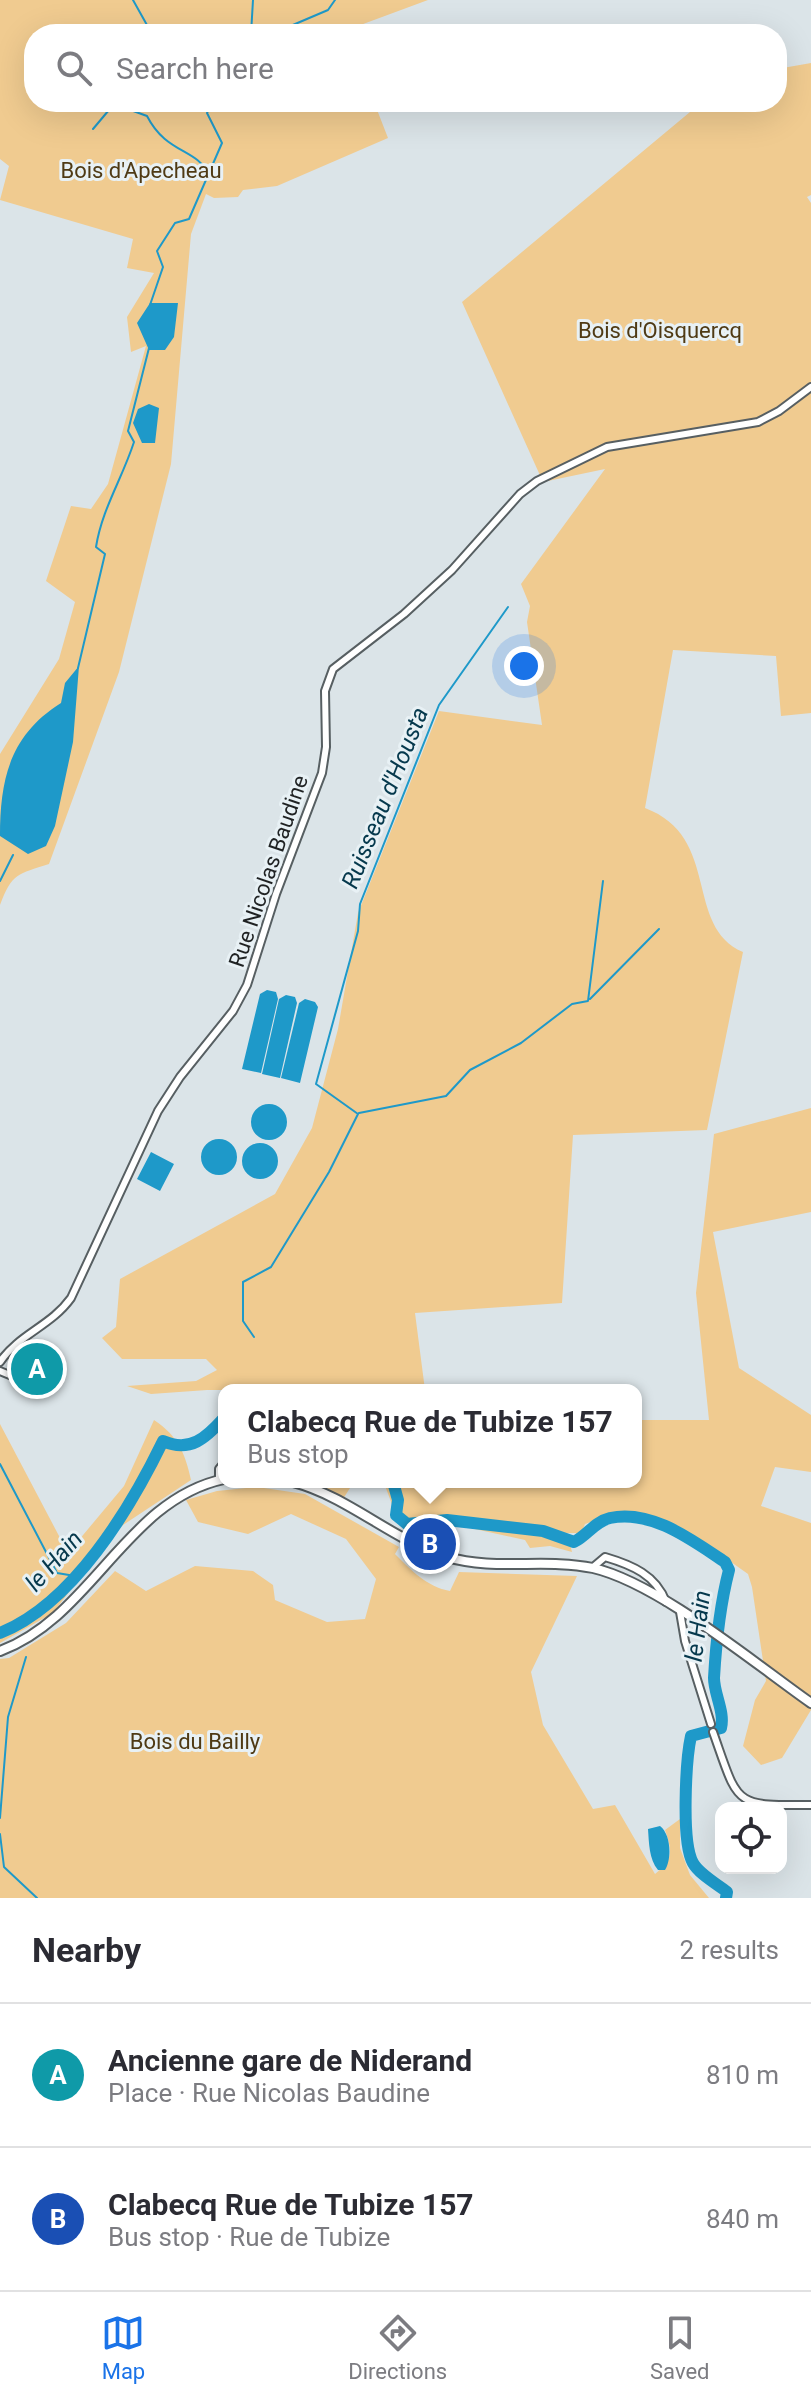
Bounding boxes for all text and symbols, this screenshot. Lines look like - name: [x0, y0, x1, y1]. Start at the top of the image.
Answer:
- search box: [24, 24, 787, 112]
- icon: search: [52, 46, 96, 90]
- text: Search here: [116, 51, 274, 86]
- park label: Bois d'Apecheau: [60, 158, 222, 183]
- park label: Bois d'Oisquercq: [578, 318, 742, 343]
- your location: [504, 646, 544, 686]
- water label: Ruisseau d'Housta: [336, 703, 434, 893]
- street label: Rue Nicolas Baudine: [224, 772, 313, 970]
- pin: A: [11, 1339, 63, 1399]
- popup: [218, 1384, 642, 1488]
- text: Clabecq Rue de Tubize 157: [247, 1404, 613, 1439]
- text: Bus stop: [247, 1439, 349, 1469]
- pin: B: [404, 1514, 456, 1574]
- water label: le Hain: [20, 1525, 88, 1597]
- water label: le Hain: [680, 1589, 716, 1663]
- park label: Bois du Bailly: [130, 1729, 261, 1754]
- map controls: [715, 1802, 787, 1874]
- button: locate: [715, 1802, 787, 1874]
- text: Nearby: [32, 1930, 141, 1970]
- text: 2 results: [680, 1935, 779, 1965]
- text: Ancienne gare de Niderand: [108, 2043, 472, 2078]
- text: A: [49, 2060, 67, 2090]
- text: 810 m: [706, 2060, 779, 2090]
- text: Place · Rue Nicolas Baudine: [108, 2078, 430, 2108]
- text: Clabecq Rue de Tubize 157: [108, 2187, 474, 2222]
- text: B: [50, 2204, 66, 2234]
- text: 840 m: [706, 2204, 779, 2234]
- text: Bus stop · Rue de Tubize: [108, 2222, 390, 2252]
- tab: Map: [101, 2311, 145, 2384]
- tab: Directions: [348, 2311, 447, 2384]
- tab: Saved: [650, 2311, 710, 2384]

